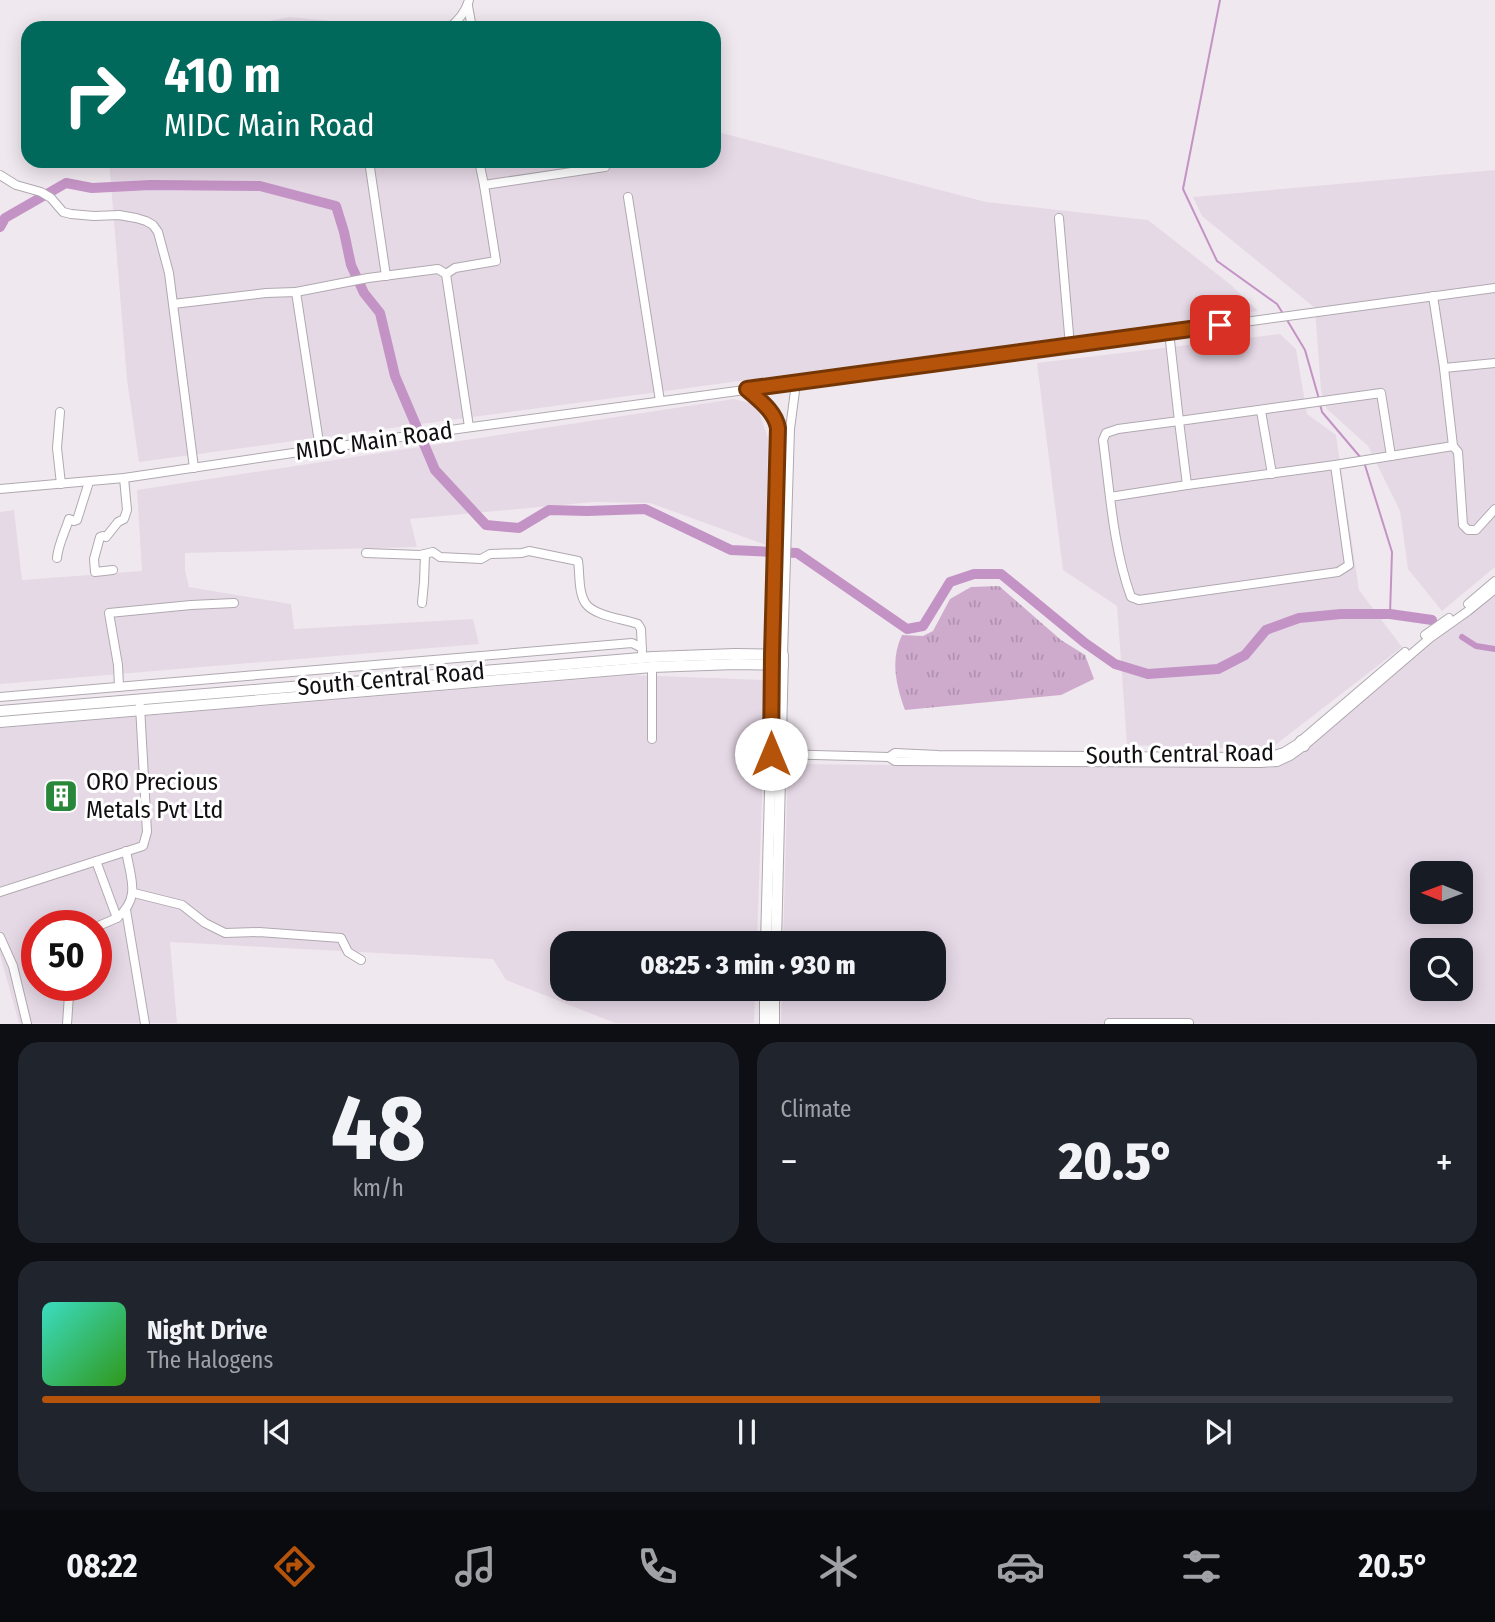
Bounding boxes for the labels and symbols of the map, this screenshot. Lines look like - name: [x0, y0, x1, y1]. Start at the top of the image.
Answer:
- pin: [1190, 295, 1250, 355]
- street label: MIDC Main Road: [294, 416, 454, 466]
- street label: South Central Road: [296, 657, 486, 701]
- position arrow: [734, 717, 808, 791]
- street label: South Central Road: [1086, 738, 1274, 770]
- place label: ORO Precious Metals Pvt Ltd: [86, 768, 223, 824]
- building icon: ORO Precious Metals Pvt Ltd: [42, 777, 80, 815]
- north arrow: [1410, 861, 1474, 924]
- speed limit sign: 50: [21, 910, 112, 1001]

